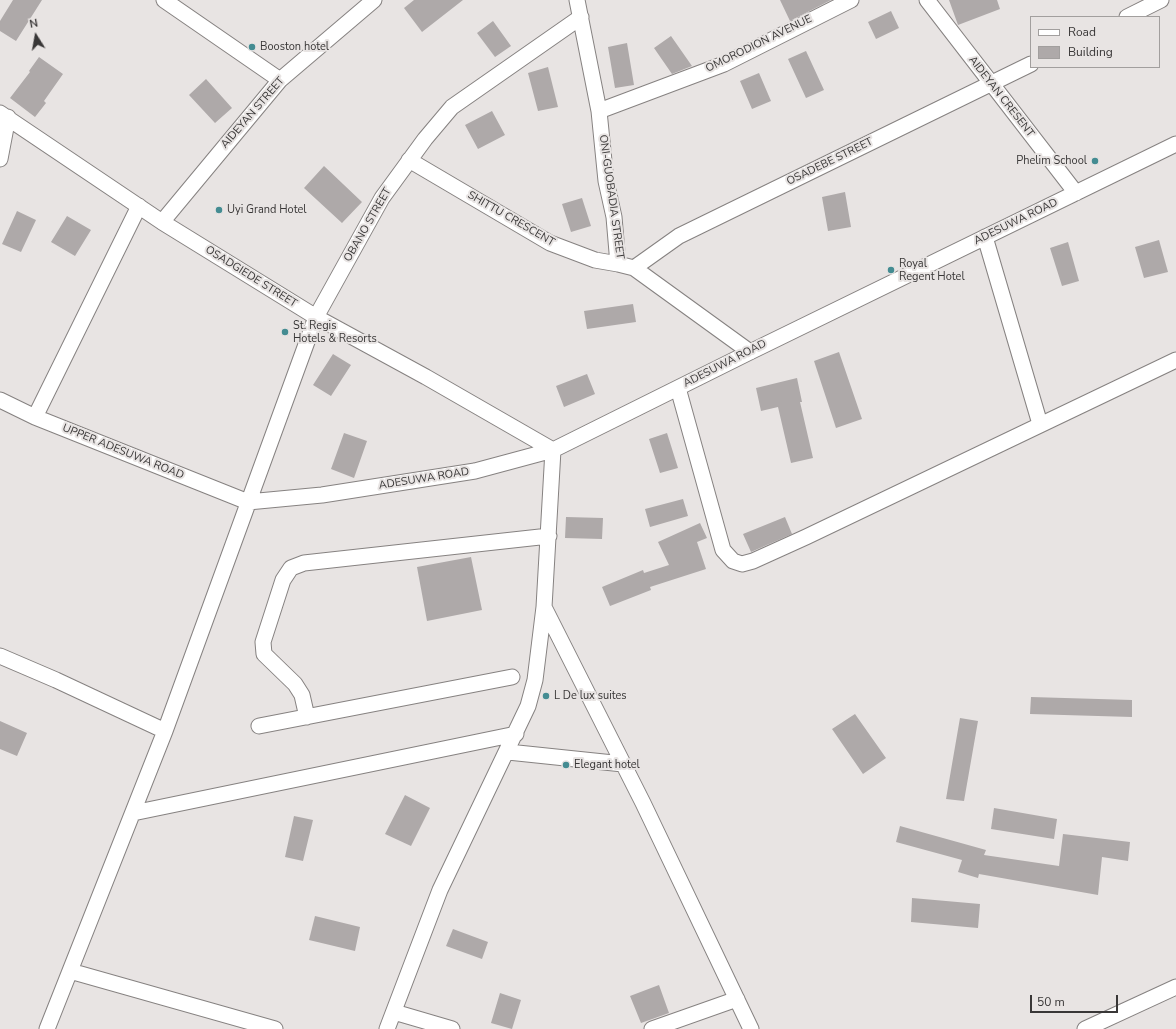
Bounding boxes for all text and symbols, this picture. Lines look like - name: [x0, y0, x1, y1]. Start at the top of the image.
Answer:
- street label: OMORODION AVENUE: [704, 13, 814, 75]
- north arrow: [16, 16, 56, 56]
- text: N: [28, 16, 39, 32]
- legend: [1030, 16, 1160, 68]
- text: Road: [1068, 24, 1096, 40]
- place label: Booston hotel: [260, 40, 329, 54]
- marker: Booston hotel: [247, 42, 257, 52]
- text: Building: [1068, 44, 1113, 60]
- street label: AIDEYAN CRESENT: [965, 54, 1037, 140]
- street label: AIDEYAN STREET: [218, 75, 288, 151]
- street label: ONI-GUOBADIA STREET: [596, 134, 626, 260]
- street label: OSADEBE STREET: [785, 135, 875, 189]
- place label: Phelim School: [1016, 154, 1087, 168]
- marker: Phelim School: [1090, 156, 1100, 166]
- street label: OBANO STREET: [342, 186, 394, 264]
- street label: SHITTU CRESCENT: [465, 189, 557, 249]
- street label: ADESUWA ROAD: [972, 196, 1060, 248]
- place label: Uyi Grand Hotel: [227, 203, 307, 217]
- marker: Uyi Grand Hotel: [214, 205, 224, 215]
- street label: OSADGIEDE STREET: [203, 243, 299, 311]
- place label: Royal Regent Hotel: [899, 257, 965, 283]
- marker: Royal Regent Hotel: [886, 265, 896, 275]
- place label: St. Regis Hotels & Resorts: [293, 319, 377, 345]
- marker: St. Regis Hotels & Resorts: [280, 327, 290, 337]
- street label: ADESUWA ROAD: [681, 337, 769, 391]
- street label: UPPER ADESUWA ROAD: [60, 422, 186, 482]
- street label: ADESUWA ROAD: [378, 465, 470, 493]
- place label: L De lux suites: [554, 689, 627, 703]
- marker: L De lux suites: [541, 691, 551, 701]
- place label: Elegant hotel: [574, 758, 640, 772]
- marker: Elegant hotel: [561, 760, 571, 770]
- scale bar: [1032, 987, 1120, 1013]
- text: 50 m: [1037, 994, 1065, 1010]

